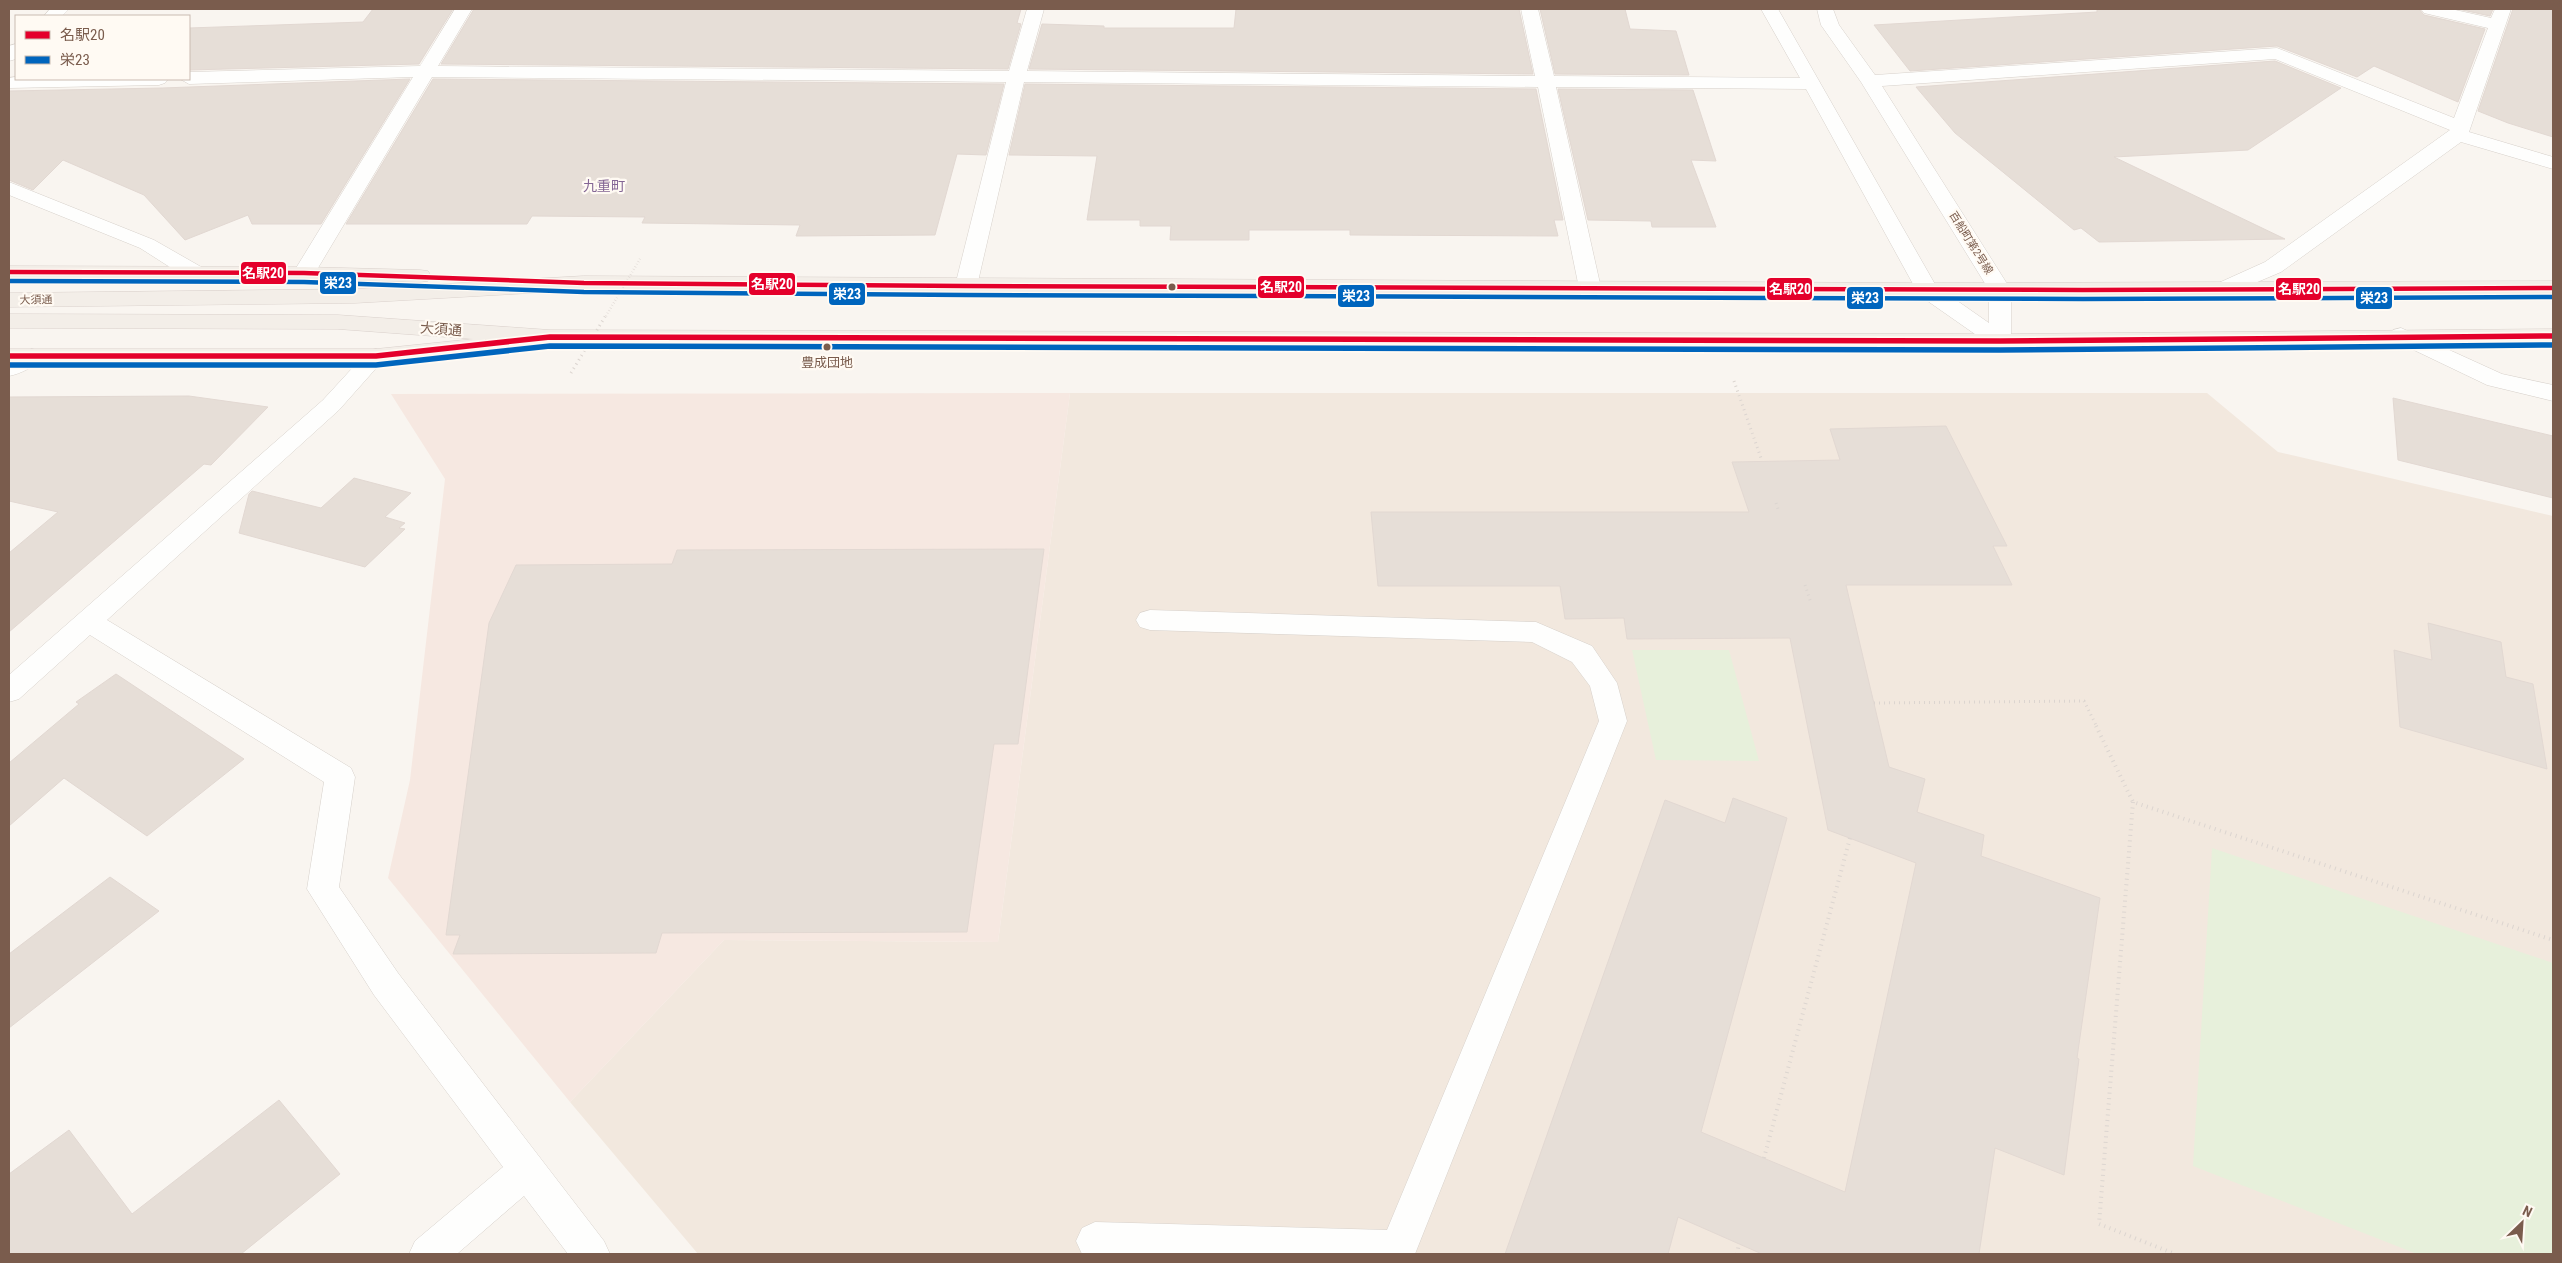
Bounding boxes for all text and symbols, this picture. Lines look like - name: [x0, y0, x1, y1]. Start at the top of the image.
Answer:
- legend: [15, 15, 190, 80]
- text: 名駅20: [60, 26, 105, 44]
- text: 栄23: [60, 51, 90, 69]
- district label: 九重町: [583, 178, 625, 194]
- street label: 百船町第2号線: [1947, 209, 1995, 277]
- line badge: 名駅20: [240, 261, 287, 285]
- text: 名駅20: [242, 265, 284, 281]
- line badge: 栄23: [319, 271, 357, 295]
- line badge: 名駅20: [748, 272, 796, 296]
- text: 栄23: [324, 275, 352, 291]
- line badge: 名駅20: [1257, 275, 1305, 299]
- text: 名駅20: [751, 276, 793, 292]
- line badge: 名駅20: [1766, 277, 1813, 301]
- line badge: 名駅20: [2275, 277, 2322, 301]
- text: 名駅20: [1260, 279, 1302, 295]
- text: 名駅20: [1769, 281, 1811, 297]
- text: 名駅20: [2278, 281, 2320, 297]
- line badge: 栄23: [828, 282, 866, 306]
- unlabelled marker: [1167, 282, 1177, 292]
- line badge: 栄23: [1337, 284, 1375, 308]
- text: 栄23: [833, 286, 861, 302]
- line badge: 栄23: [1846, 286, 1884, 310]
- line badge: 栄23: [2355, 286, 2393, 310]
- text: 栄23: [1342, 288, 1370, 304]
- text: 栄23: [1851, 290, 1879, 306]
- text: 栄23: [2360, 290, 2388, 306]
- street label: 大須通: [19, 293, 53, 307]
- street label: 大須通: [419, 320, 463, 338]
- marker: 豊成団地: [822, 342, 832, 352]
- place label: 豊成団地: [801, 355, 853, 370]
- north arrow: [2497, 1198, 2547, 1248]
- text: N: [2520, 1202, 2535, 1220]

